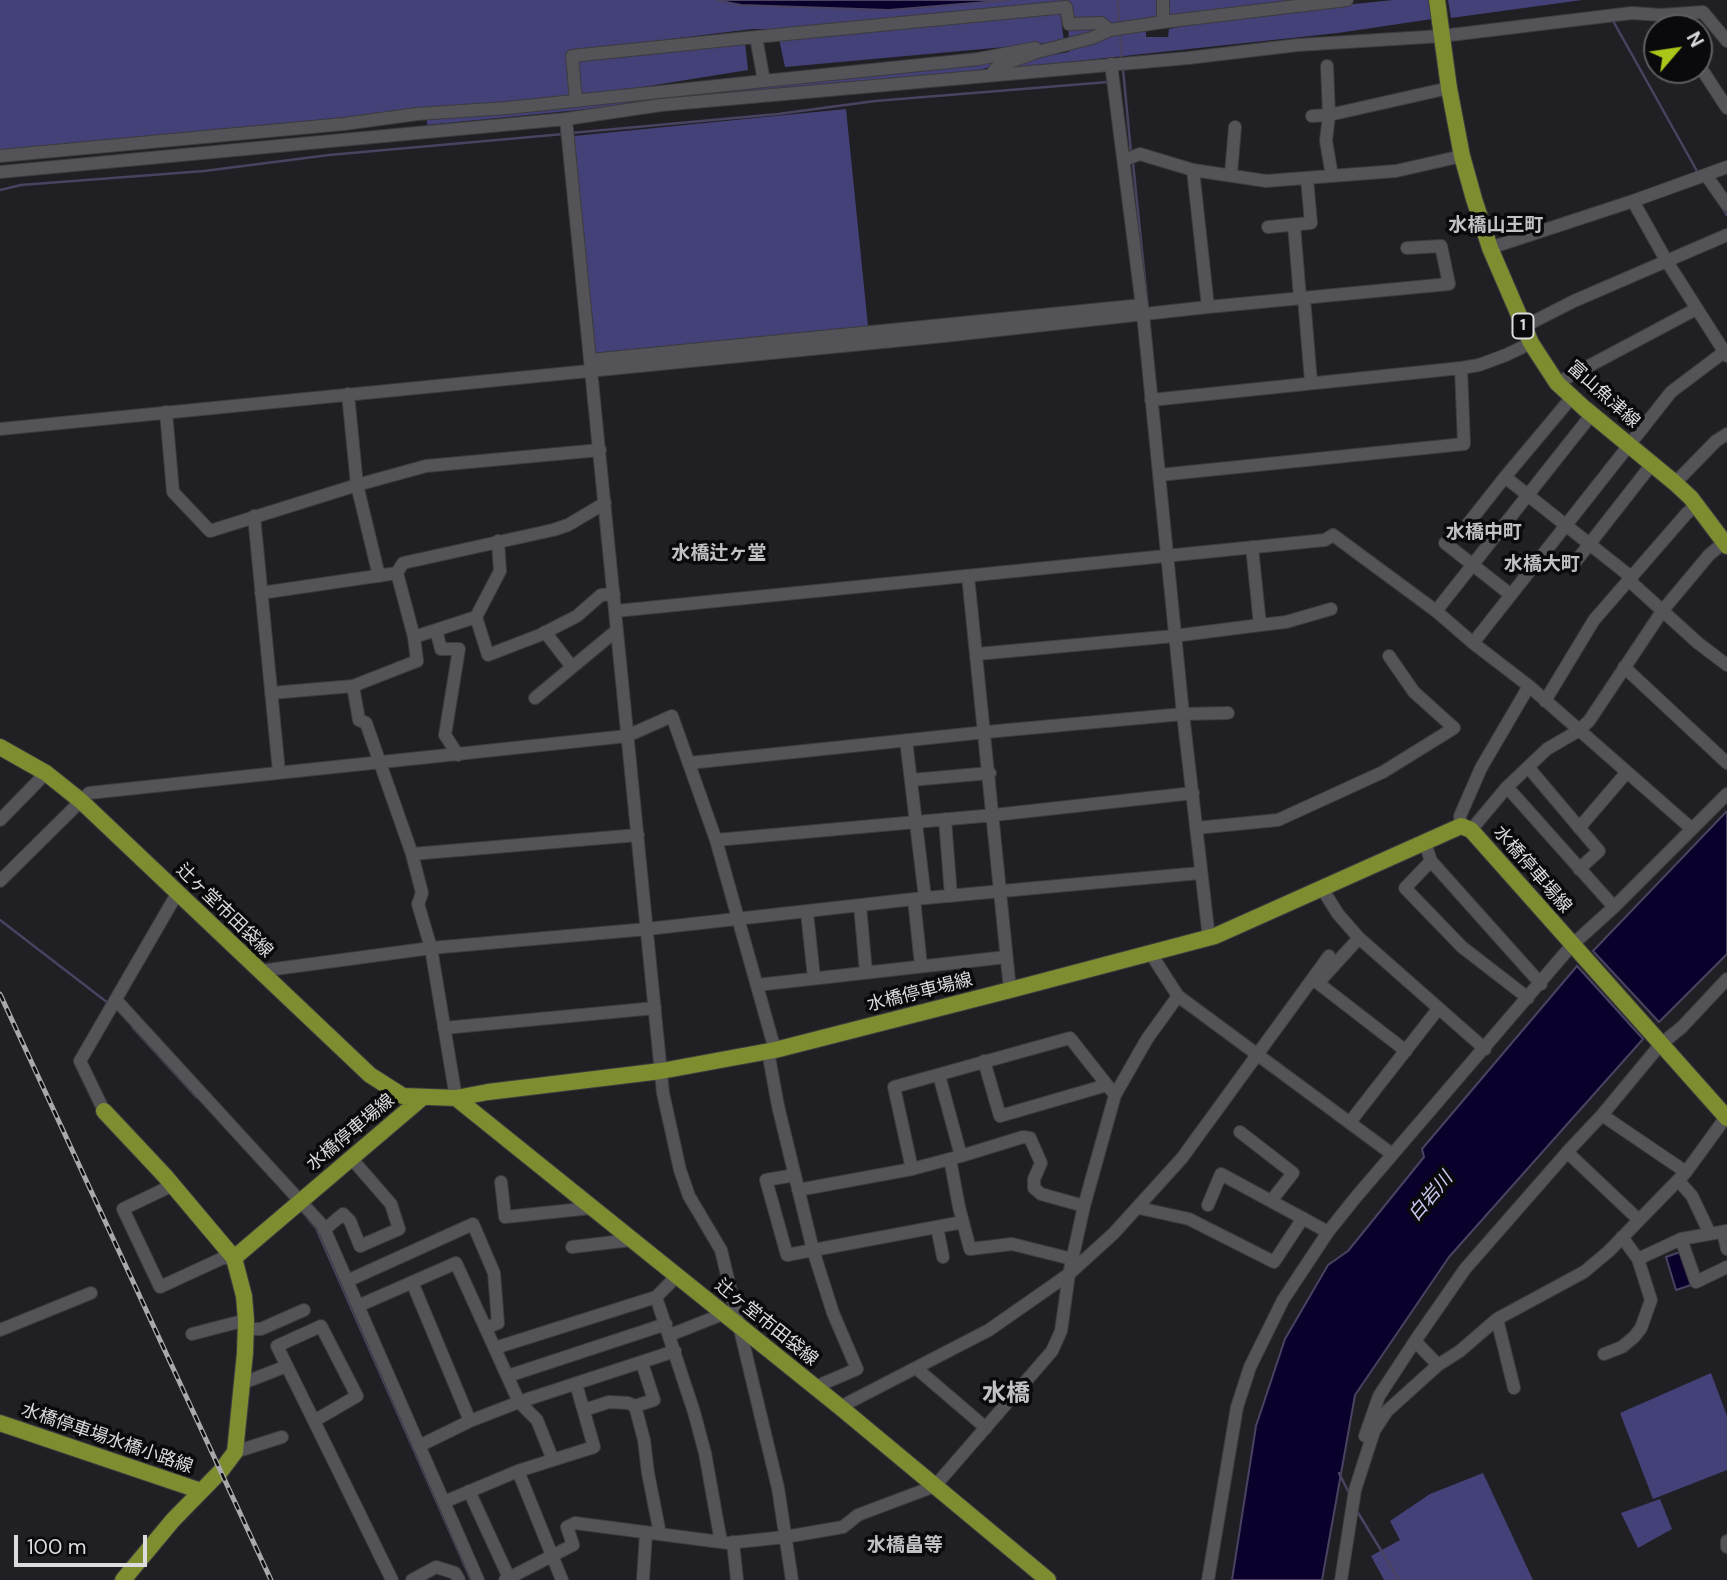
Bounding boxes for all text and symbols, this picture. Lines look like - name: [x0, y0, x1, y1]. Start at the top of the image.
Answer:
- north arrow: [1643, 14, 1713, 84]
- text: N: [1681, 27, 1709, 52]
- district label: 水橋山王町: [1449, 215, 1543, 237]
- road number: 1: [1512, 314, 1534, 338]
- street label: 富山魚津線: [1562, 357, 1644, 433]
- district label: 水橋中町: [1446, 522, 1522, 544]
- district label: 水橋辻ヶ堂: [672, 543, 766, 565]
- district label: 水橋大町: [1504, 554, 1580, 576]
- street label: 水橋停車場線: [1488, 822, 1576, 918]
- street label: 辻ヶ堂市田袋線: [171, 859, 277, 963]
- street label: 水橋停車場線: [865, 969, 975, 1017]
- street label: 水橋停車場線: [303, 1090, 399, 1176]
- water label: 白岩川: [1404, 1168, 1458, 1226]
- street label: 辻ヶ堂市田袋線: [710, 1275, 822, 1371]
- district label: 水橋: [982, 1381, 1030, 1409]
- street label: 水橋停車場水橋小路線: [18, 1399, 196, 1479]
- scale bar: [18, 1520, 150, 1564]
- text: 100 m: [27, 1533, 87, 1561]
- district label: 水橋畠等: [867, 1535, 943, 1557]

